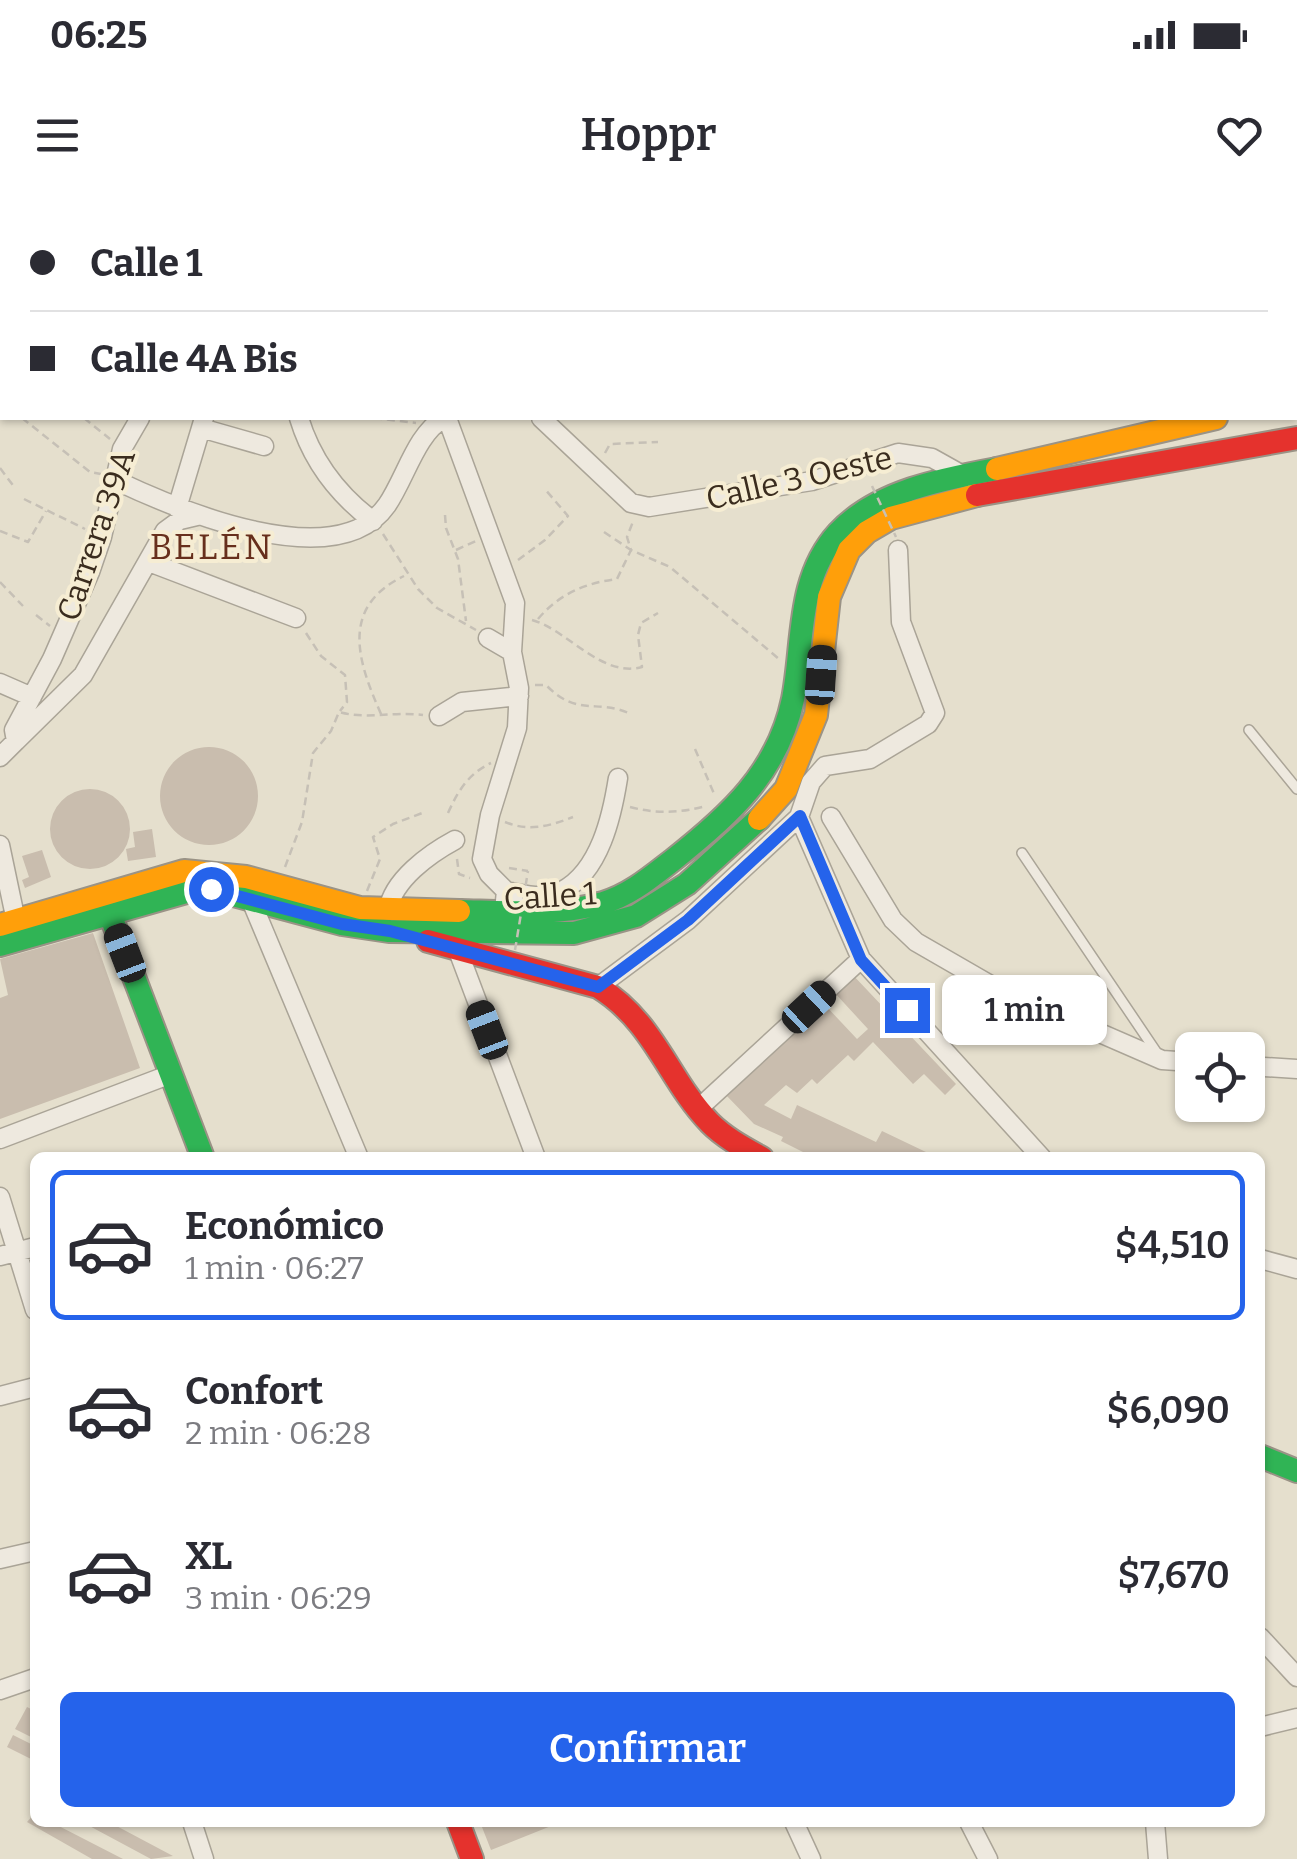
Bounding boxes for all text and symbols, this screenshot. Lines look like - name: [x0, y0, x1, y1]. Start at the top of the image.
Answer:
- text: 06:25: [50, 12, 148, 58]
- icon: menu: [30, 108, 85, 163]
- text: Hoppr: [580, 108, 717, 162]
- icon: heart: [1212, 108, 1267, 163]
- text: Calle 1: [90, 240, 202, 286]
- text: Calle 4A Bis: [90, 336, 298, 382]
- street label: Calle 3 Oeste: [702, 438, 896, 518]
- street label: Carrera 39A: [49, 444, 143, 626]
- district label: BELÉN: [150, 526, 274, 568]
- car: [804, 644, 838, 706]
- route start: [189, 867, 234, 912]
- street label: Calle 1: [502, 874, 598, 918]
- car: [100, 920, 150, 986]
- callout: 1 min: [942, 975, 1107, 1045]
- car: [777, 976, 841, 1038]
- route end: [885, 988, 930, 1033]
- text: 1 min: [984, 991, 1065, 1029]
- car: [462, 997, 512, 1063]
- map controls: [1175, 1032, 1265, 1122]
- button: locate: [1175, 1032, 1265, 1122]
- icon: car: [65, 1200, 155, 1290]
- text: Económico: [185, 1203, 384, 1249]
- text: $4,510: [1114, 1222, 1230, 1268]
- text: 1 min · 06:27: [185, 1249, 363, 1287]
- icon: car: [65, 1365, 155, 1455]
- text: Confort: [185, 1368, 323, 1414]
- text: $6,090: [1106, 1387, 1230, 1433]
- text: 2 min · 06:28: [185, 1414, 371, 1452]
- icon: car: [65, 1530, 155, 1620]
- text: XL: [185, 1533, 232, 1579]
- text: $7,670: [1117, 1552, 1230, 1598]
- text: 3 min · 06:29: [185, 1579, 372, 1617]
- button: Confirmar: [60, 1692, 1235, 1807]

